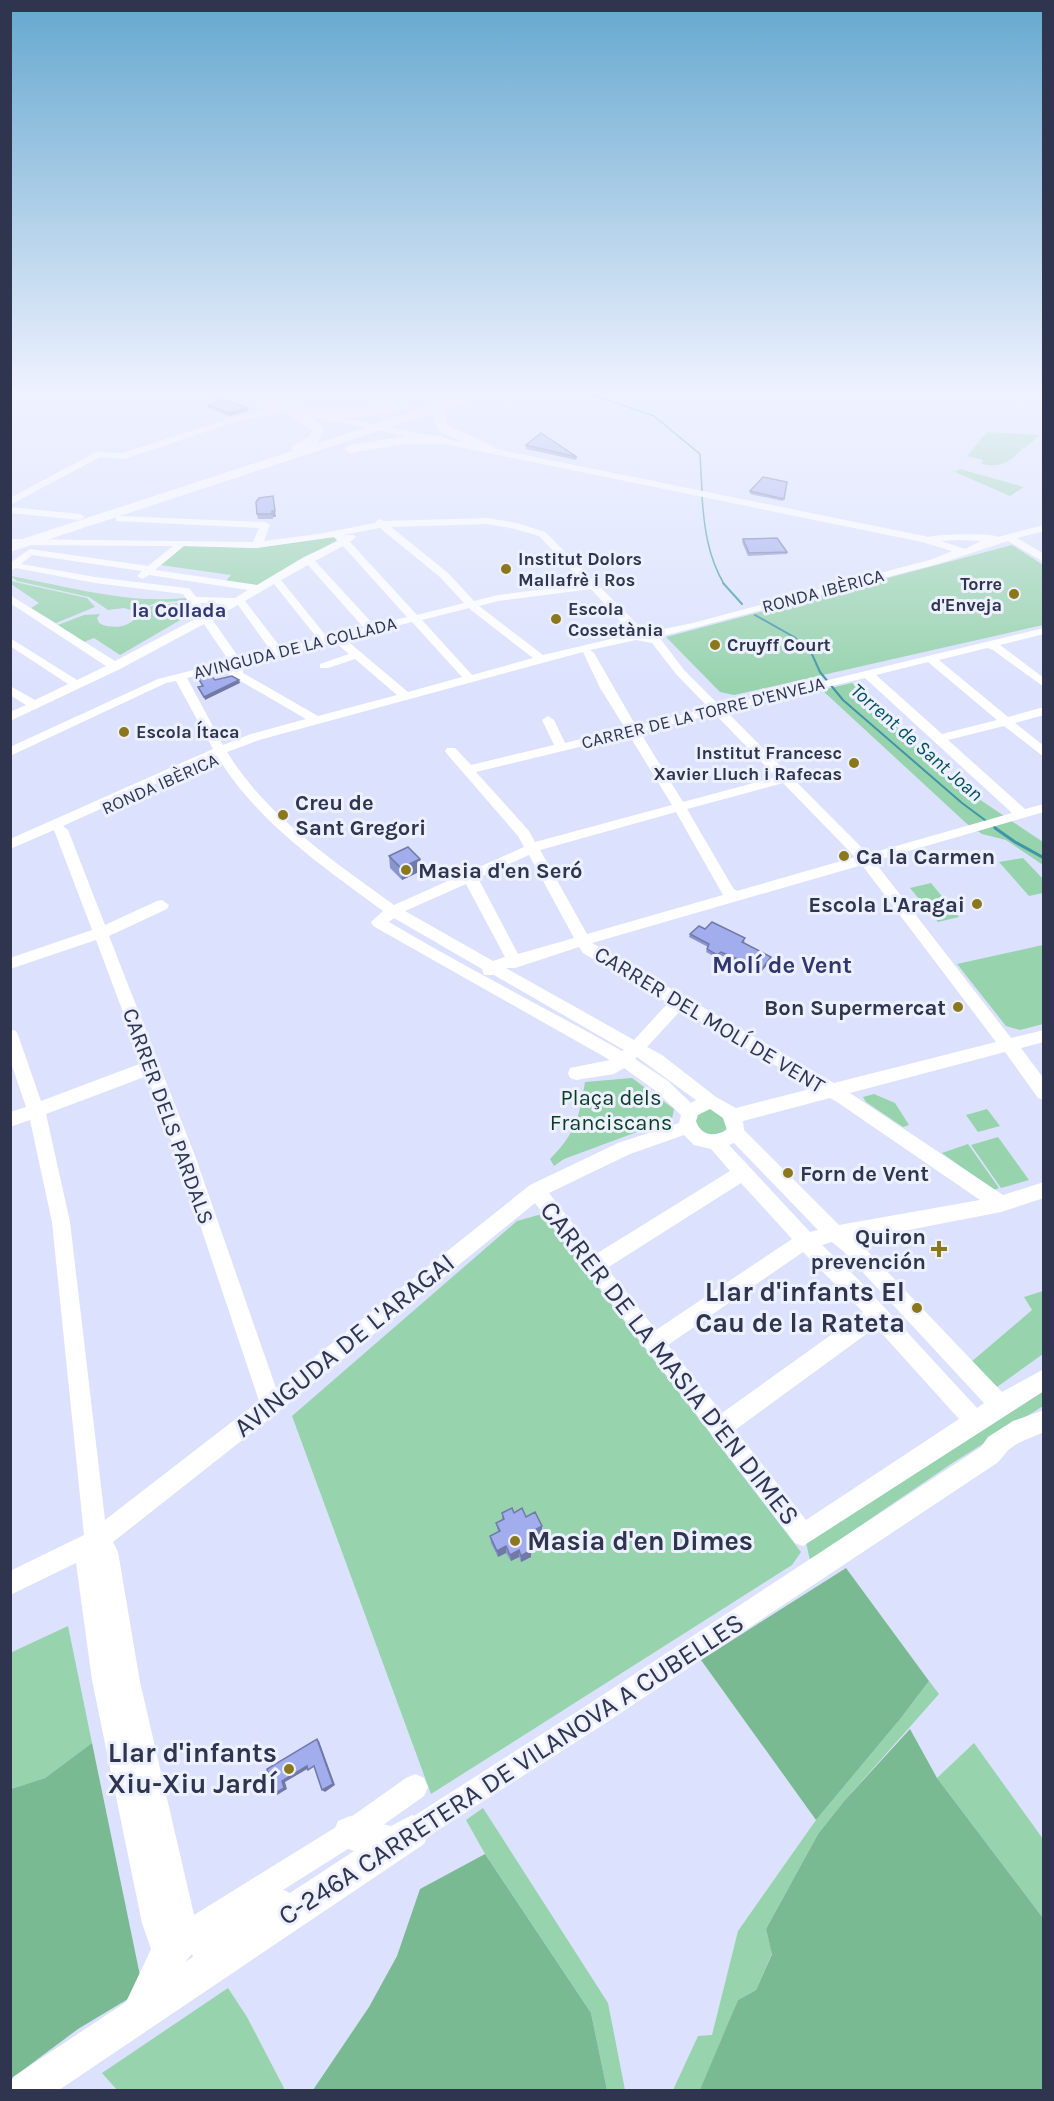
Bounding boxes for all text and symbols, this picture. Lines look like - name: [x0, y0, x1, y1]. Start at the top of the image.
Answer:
- place label: Institut Dolors Mallafrè i Ros: [518, 548, 642, 591]
- marker: Institut Dolors Mallafrè i Ros: [499, 562, 513, 576]
- street label: RONDA IBÈRICA: [759, 563, 886, 618]
- place label: Torre d'Enveja: [931, 573, 1002, 616]
- marker: Torre d'Enveja: [1007, 587, 1021, 601]
- place label: Escola Cossetània: [568, 598, 663, 641]
- district label: la Collada: [132, 599, 226, 622]
- street label: AVINGUDA DE LA COLLADA: [191, 612, 399, 684]
- marker: Escola Cossetània: [549, 612, 563, 626]
- place label: Cruyff Court: [727, 634, 831, 656]
- marker: Cruyff Court: [708, 638, 722, 652]
- street label: CARRER DE LA TORRE D'ENVEJA: [579, 672, 827, 754]
- water label: Torrent de Sant Joan: [846, 679, 987, 806]
- place label: Escola Ítaca: [136, 720, 240, 743]
- marker: Escola Ítaca: [117, 725, 131, 739]
- place label: Institut Francesc Xavier Lluch i Rafecas: [654, 742, 842, 785]
- street label: RONDA IBÈRICA: [98, 748, 222, 820]
- marker: Institut Francesc Xavier Lluch i Rafecas: [847, 756, 861, 770]
- place label: Creu de Sant Gregori: [295, 790, 426, 841]
- marker: Creu de Sant Gregori: [276, 808, 290, 822]
- place label: Ca la Carmen: [856, 844, 995, 870]
- marker: Ca la Carmen: [837, 849, 851, 863]
- place label: Masia d'en Seró: [418, 858, 583, 884]
- marker: Masia d'en Seró: [399, 863, 413, 877]
- place label: Escola L'Aragai: [808, 892, 965, 918]
- marker: Escola L'Aragai: [970, 897, 984, 911]
- street label: CARRER DEL MOLÍ DE VENT: [590, 940, 830, 1099]
- district label: Molí de Vent: [712, 951, 852, 979]
- place label: Bon Supermercat: [764, 995, 946, 1021]
- marker: Bon Supermercat: [951, 1000, 965, 1014]
- street label: CARRER DELS PARDALS: [117, 1005, 219, 1228]
- park label: Plaça dels Franciscans: [550, 1085, 672, 1136]
- place label: Forn de Vent: [800, 1161, 929, 1187]
- marker: Forn de Vent: [781, 1166, 795, 1180]
- street label: CARRER DE LA MASIA D'EN DIMES: [533, 1194, 807, 1532]
- place label: Quiron prevención: [810, 1224, 926, 1275]
- marker: Quiron prevención: [930, 1240, 948, 1258]
- street label: AVINGUDA DE L'ARAGAI: [227, 1246, 461, 1444]
- place label: Llar d'infants El Cau de la Rateta: [695, 1276, 905, 1339]
- marker: Llar d'infants El Cau de la Rateta: [910, 1301, 924, 1315]
- place label: Masia d'en Dimes: [527, 1525, 753, 1557]
- marker: Masia d'en Dimes: [508, 1534, 522, 1548]
- street label: C-246A CARRETERA DE VILANOVA A CUBELLES: [272, 1606, 750, 1932]
- place label: Llar d'infants Xiu-Xiu Jardí: [108, 1737, 278, 1800]
- marker: Llar d'infants Xiu-Xiu Jardí: [282, 1762, 296, 1776]

